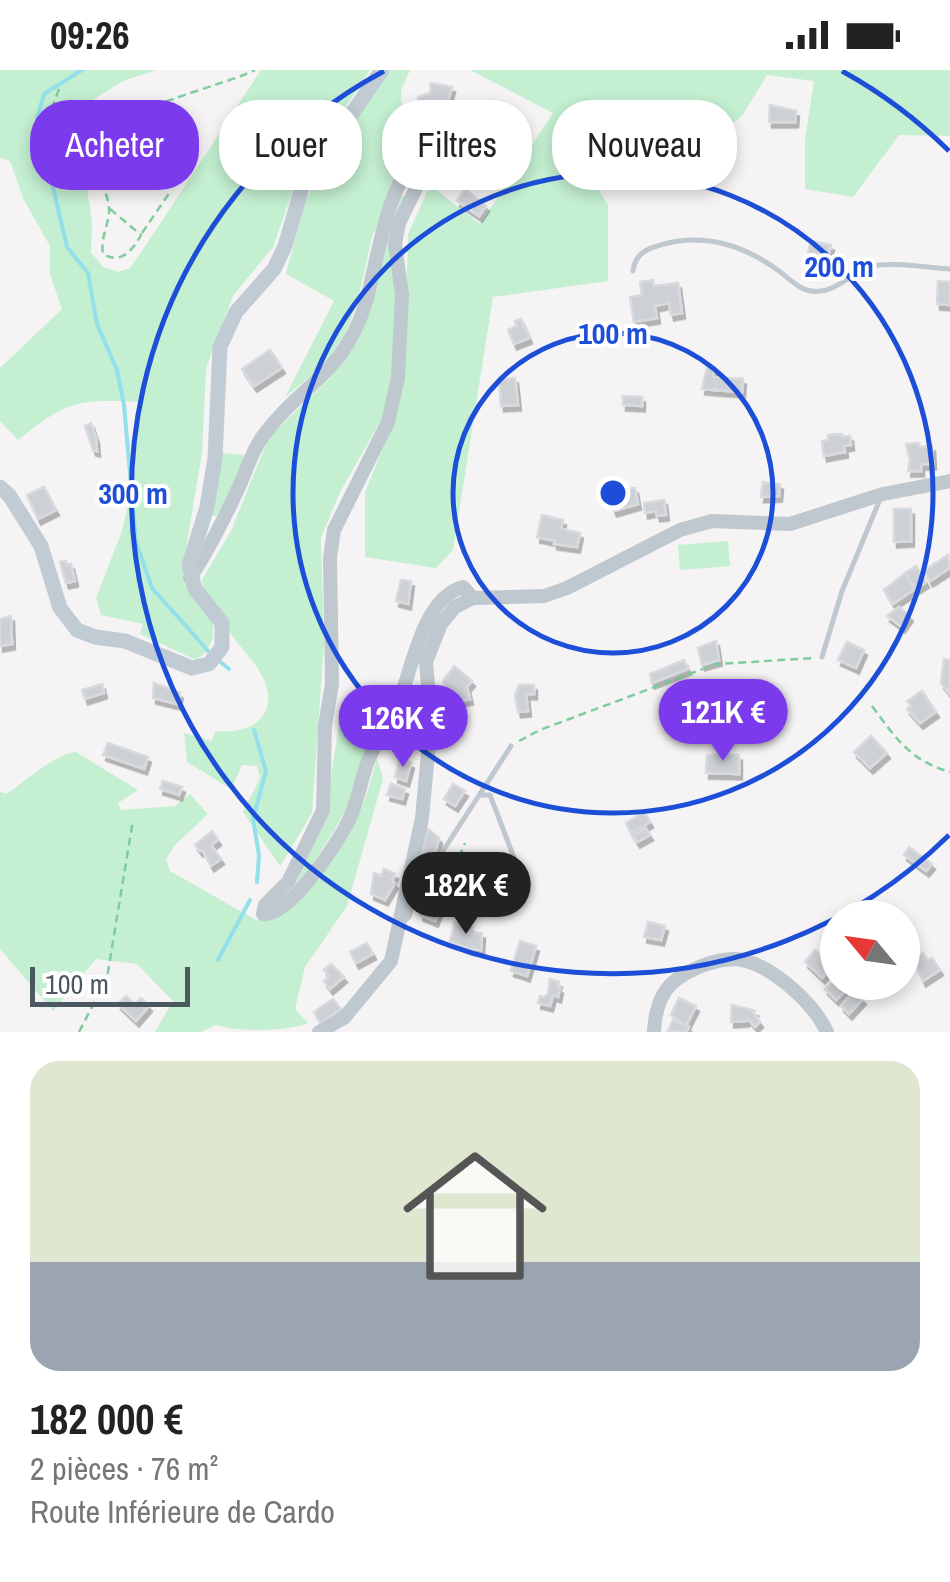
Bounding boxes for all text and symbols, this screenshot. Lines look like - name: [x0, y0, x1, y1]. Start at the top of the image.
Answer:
- text: 09:26: [50, 10, 130, 61]
- chip: Acheter: [30, 100, 199, 190]
- chip: Louer: [219, 100, 362, 190]
- chip: Filtres: [382, 100, 532, 190]
- chip: Nouveau: [552, 100, 737, 190]
- text: 200 m: [804, 246, 874, 286]
- text: 100 m: [578, 313, 648, 353]
- text: 300 m: [98, 473, 168, 513]
- centre of rings: [595, 475, 631, 511]
- pin: 121K €: [642, 679, 804, 764]
- pin: 126K €: [322, 685, 484, 770]
- text: 121K €: [681, 690, 765, 733]
- text: 126K €: [361, 696, 445, 739]
- pin: 182K €: [385, 852, 547, 937]
- text: 182K €: [424, 863, 508, 906]
- north arrow: [820, 900, 920, 1000]
- map controls: [820, 900, 920, 1000]
- scale bar: [30, 962, 190, 1006]
- text: 100 m: [45, 965, 109, 1003]
- icon: home: [385, 1126, 565, 1306]
- text: 182 000 €: [30, 1391, 183, 1447]
- text: 2 pièces · 76 m²: [30, 1447, 218, 1490]
- text: Route Inférieure de Cardo: [30, 1490, 335, 1533]

